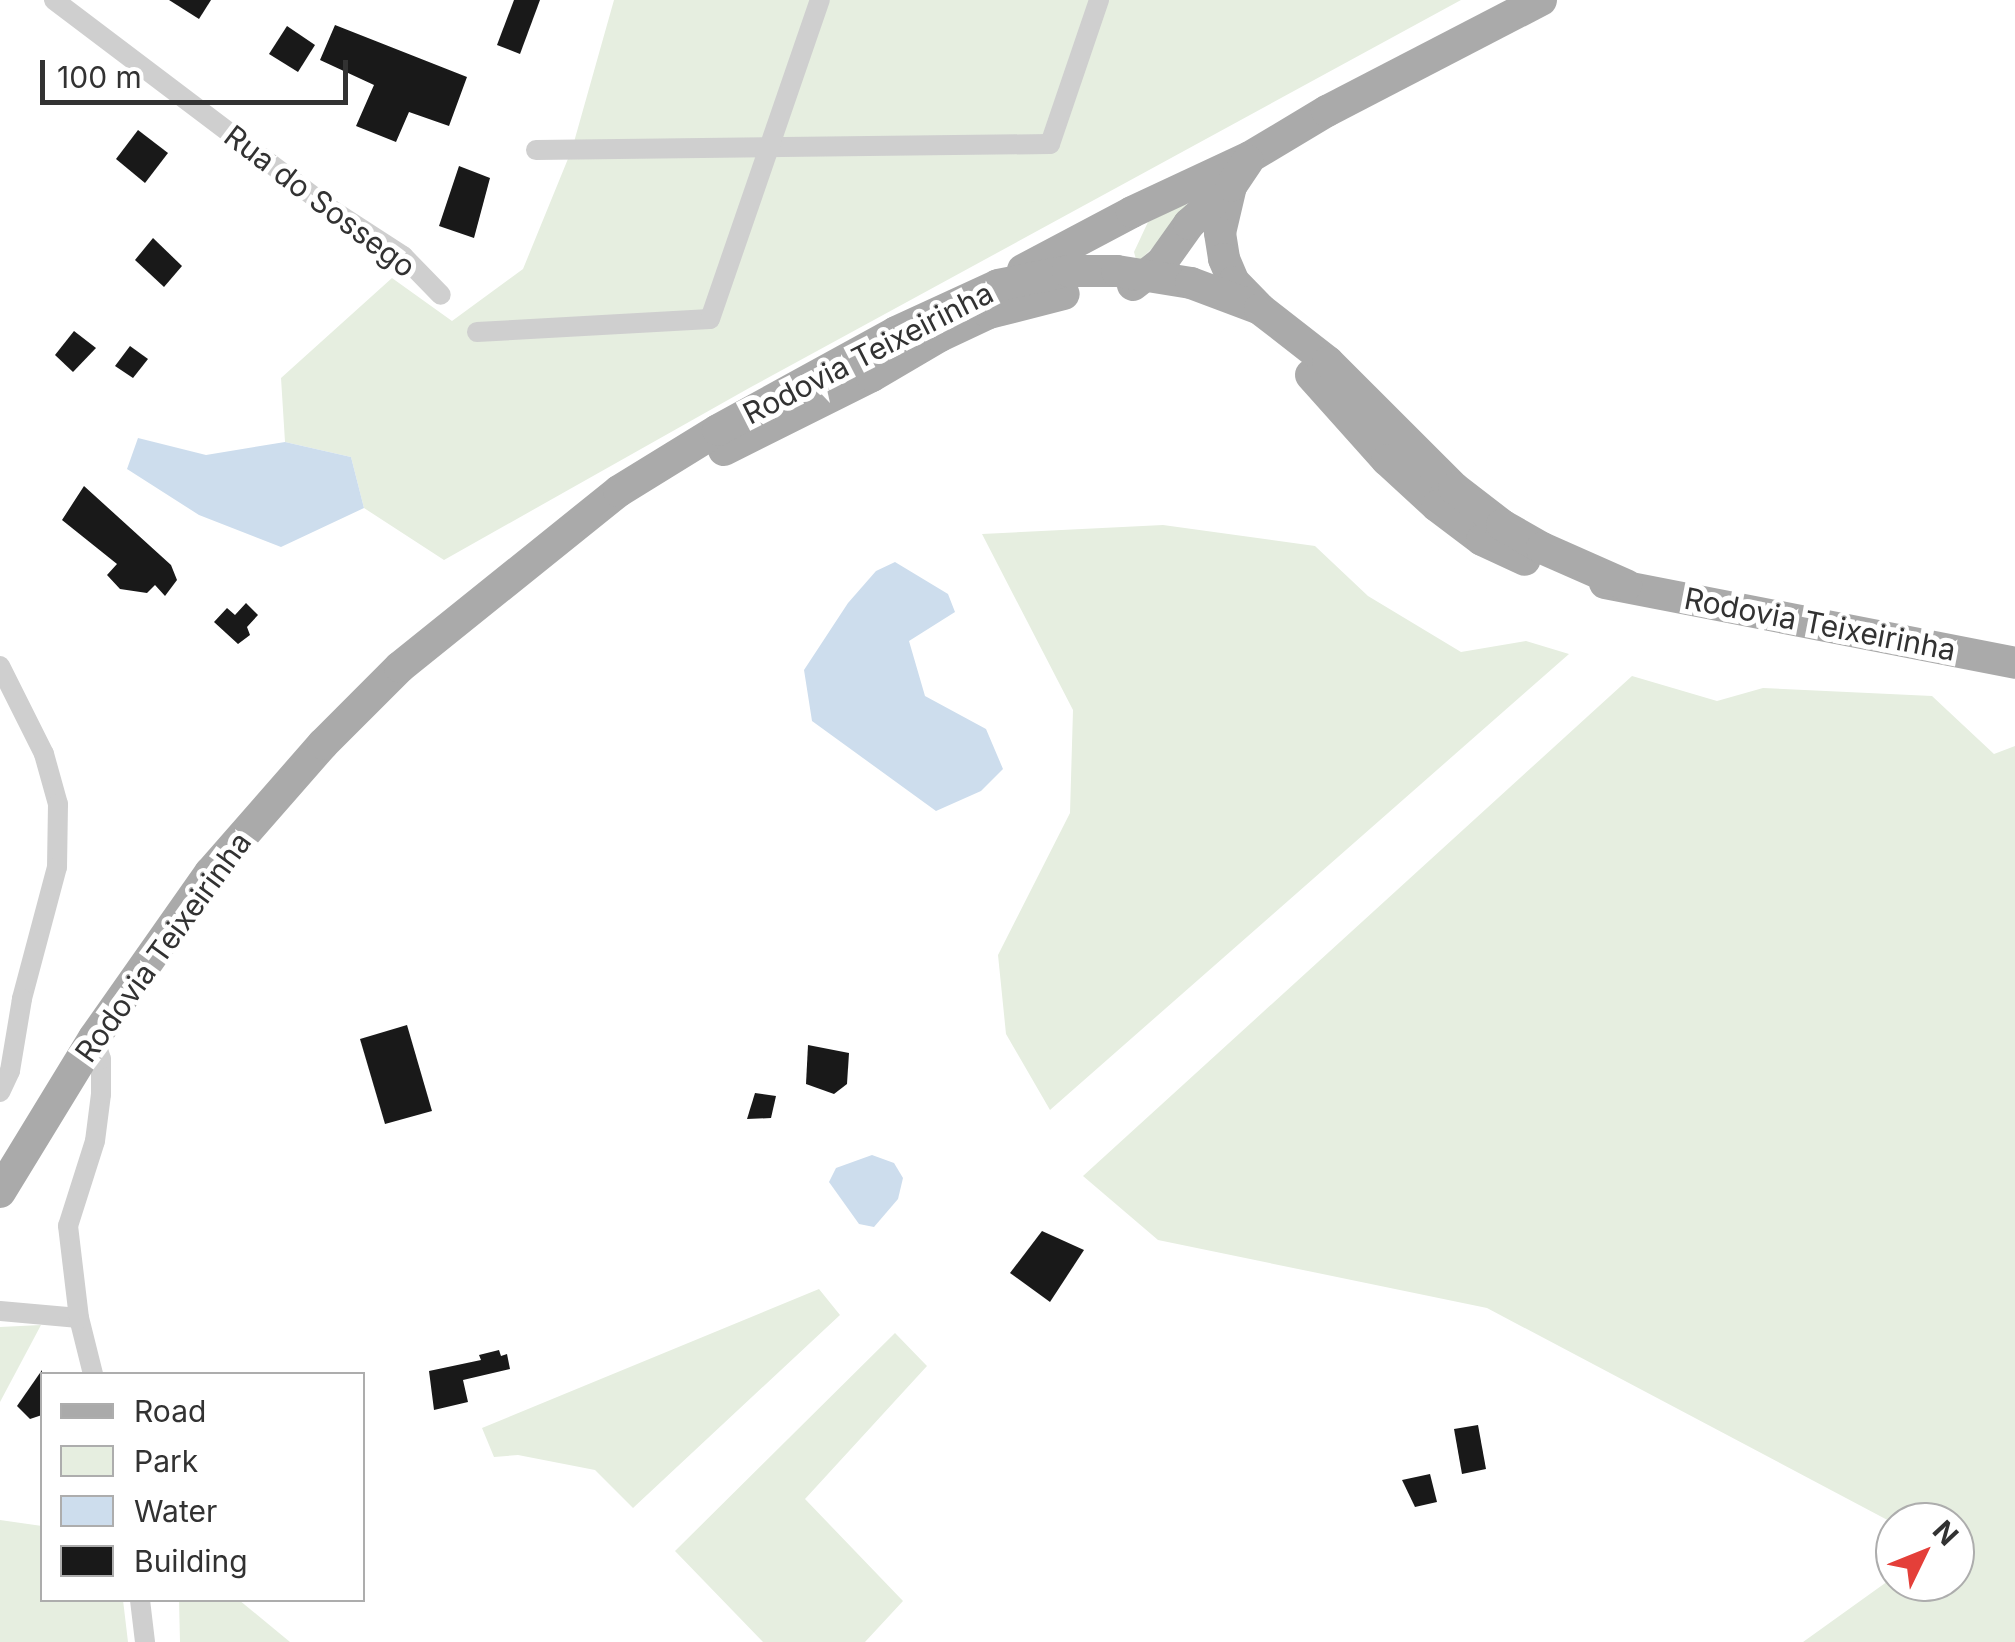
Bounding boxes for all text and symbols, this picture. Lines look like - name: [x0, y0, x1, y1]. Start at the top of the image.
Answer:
- scale bar: [45, 40, 352, 102]
- text: 100 m: [57, 59, 142, 95]
- street label: Rua do Sossego: [217, 117, 423, 285]
- street label: Rodovia Teixeirinha: [737, 274, 999, 432]
- street label: Rodovia Teixeirinha: [1681, 580, 1959, 668]
- street label: Rodovia Teixeirinha: [67, 825, 259, 1069]
- legend: [40, 1372, 365, 1602]
- text: Road: [134, 1393, 206, 1429]
- text: Park: [134, 1443, 198, 1479]
- text: Water: [134, 1493, 217, 1529]
- north arrow: [1875, 1502, 1975, 1602]
- text: N: [1926, 1514, 1965, 1552]
- text: Building: [134, 1543, 248, 1579]

